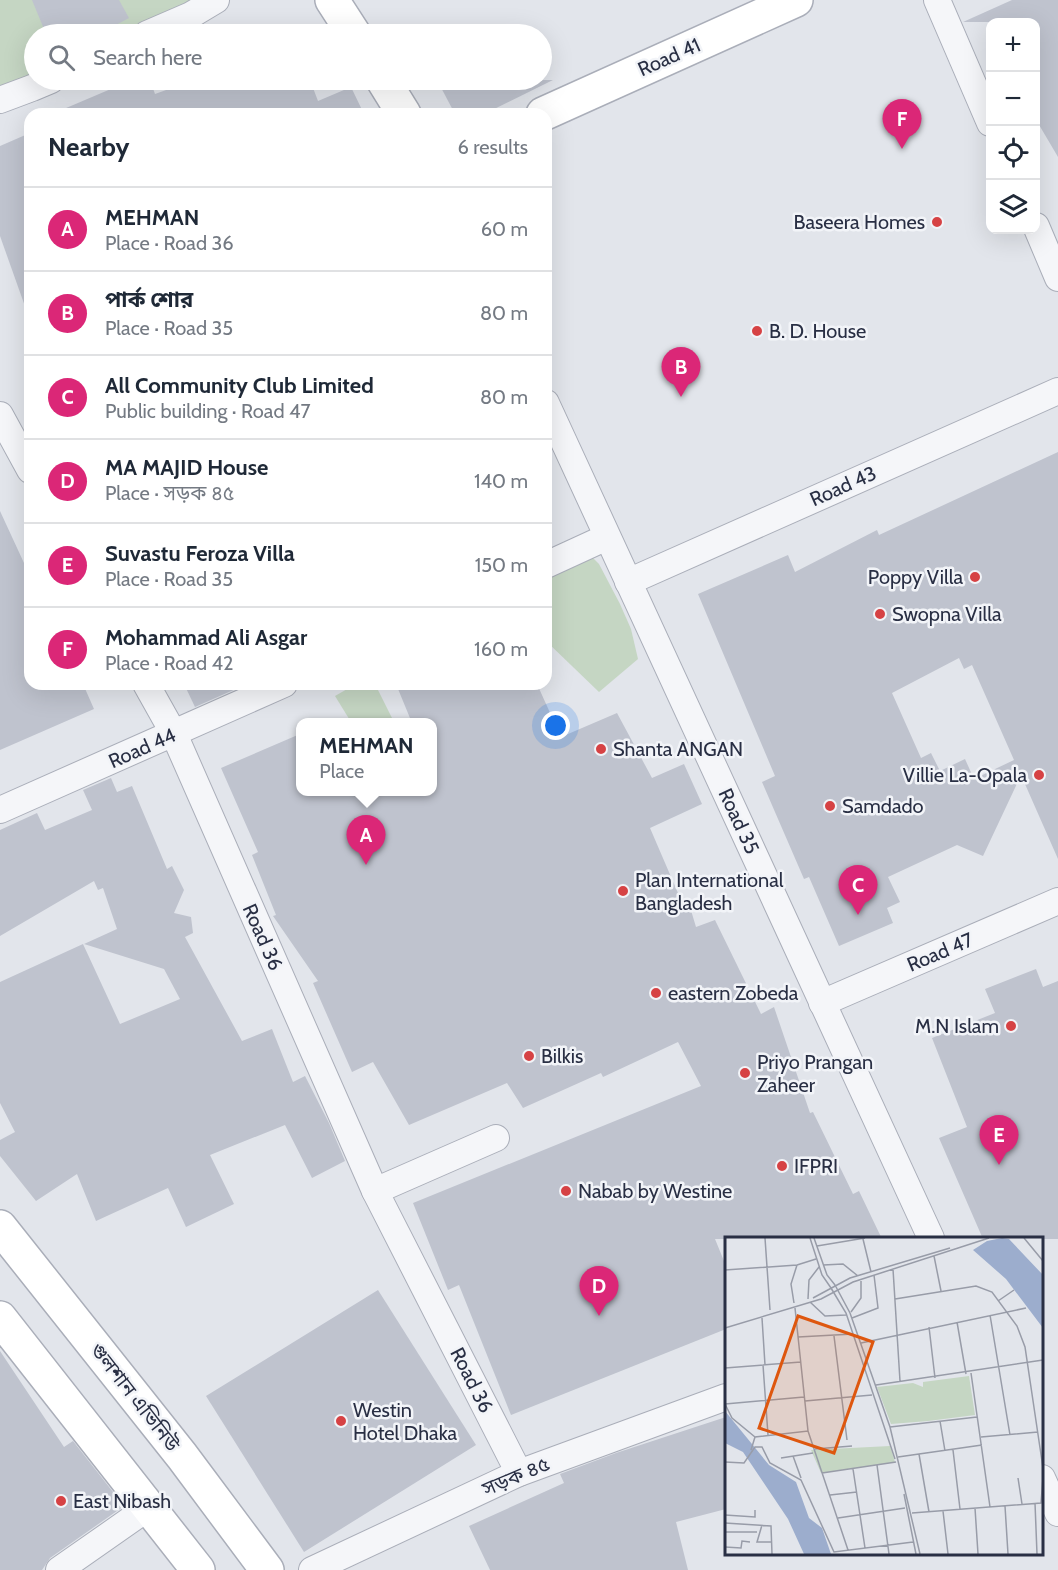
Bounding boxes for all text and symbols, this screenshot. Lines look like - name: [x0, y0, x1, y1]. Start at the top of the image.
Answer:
- map controls: [986, 18, 1040, 234]
- button: +: [986, 18, 1040, 72]
- search box: [24, 24, 552, 90]
- street label: Road 41: [634, 33, 704, 81]
- icon: search: [45, 41, 78, 74]
- text: Search here: [93, 44, 202, 71]
- button: −: [986, 72, 1040, 126]
- pin: F: [882, 100, 922, 149]
- button: locate: [986, 126, 1040, 180]
- text: Nearby: [48, 131, 129, 163]
- text: 6 results: [457, 135, 528, 159]
- button: layers: [986, 180, 1040, 234]
- text: MEHMAN: [105, 204, 199, 231]
- place label: Baseera Homes: [794, 210, 925, 234]
- marker: Baseera Homes: [930, 215, 944, 229]
- text: A: [61, 217, 74, 241]
- text: 60 m: [481, 217, 528, 241]
- text: Place · Road 36: [105, 231, 234, 255]
- text: পার্ক শোর: [105, 286, 193, 313]
- text: B: [61, 301, 74, 325]
- text: 80 m: [480, 301, 528, 325]
- text: Place · Road 35: [105, 316, 233, 340]
- place label: B. D. House: [769, 319, 866, 343]
- marker: B. D. House: [750, 324, 764, 338]
- pin: B: [662, 348, 700, 397]
- text: All Community Club Limited: [105, 372, 374, 399]
- text: C: [61, 385, 74, 409]
- text: 80 m: [480, 385, 528, 409]
- text: Public building · Road 47: [105, 399, 311, 423]
- text: MA MAJID House: [105, 454, 268, 481]
- street label: Road 43: [806, 461, 880, 511]
- text: D: [60, 469, 75, 493]
- text: 140 m: [474, 469, 528, 493]
- text: Place · সড়ক ৪৫: [105, 481, 235, 505]
- text: Suvastu Feroza Villa: [105, 540, 295, 567]
- text: E: [62, 553, 73, 577]
- text: 150 m: [475, 553, 528, 577]
- place label: Poppy Villa: [868, 565, 963, 589]
- text: Place · Road 35: [105, 567, 233, 591]
- marker: Poppy Villa: [968, 570, 982, 584]
- place label: Swopna Villa: [892, 602, 1002, 626]
- marker: Swopna Villa: [873, 607, 887, 621]
- text: Mohammad Ali Asgar: [105, 624, 307, 651]
- text: F: [62, 637, 73, 661]
- text: 160 m: [474, 637, 528, 661]
- text: Place · Road 42: [105, 651, 234, 675]
- your location: [541, 711, 570, 740]
- popup: [296, 718, 437, 796]
- street label: Road 44: [105, 722, 180, 773]
- text: MEHMAN: [319, 732, 414, 759]
- place label: Shanta ANGAN: [613, 737, 743, 761]
- marker: Shanta ANGAN: [594, 742, 608, 756]
- text: Place: [319, 759, 364, 783]
- place label: Villie La-Opala: [903, 763, 1027, 787]
- marker: Villie La-Opala: [1032, 768, 1046, 782]
- street label: Road 35: [713, 784, 765, 858]
- place label: Samdado: [842, 794, 924, 818]
- marker: Samdado: [823, 799, 837, 813]
- pin: A: [346, 816, 386, 865]
- pin: C: [838, 866, 878, 915]
- place label: Plan International Bangladesh: [635, 868, 784, 915]
- marker: Plan International Bangladesh: [616, 884, 630, 898]
- street label: Road 36: [238, 900, 288, 974]
- street label: Road 47: [903, 927, 977, 977]
- place label: eastern Zobeda: [668, 981, 799, 1005]
- marker: eastern Zobeda: [649, 986, 663, 1000]
- place label: M.N Islam: [915, 1014, 999, 1038]
- marker: M.N Islam: [1004, 1019, 1018, 1033]
- place label: Bilkis: [541, 1044, 583, 1068]
- marker: Bilkis: [522, 1049, 536, 1063]
- place label: Priyo Prangan Zaheer: [757, 1050, 873, 1097]
- marker: Priyo Prangan Zaheer: [738, 1066, 752, 1080]
- pin: E: [980, 1116, 1018, 1165]
- place label: IFPRI: [794, 1154, 838, 1178]
- marker: IFPRI: [775, 1159, 789, 1173]
- place label: Nabab by Westine: [578, 1179, 732, 1203]
- marker: Nabab by Westine: [559, 1184, 573, 1198]
- inset map: [725, 1237, 1043, 1555]
- pin: D: [580, 1266, 618, 1316]
- street label: গুলশান এভিনিউ: [85, 1338, 185, 1457]
- street label: Road 36: [445, 1343, 499, 1417]
- place label: Westin Hotel Dhaka: [353, 1398, 458, 1445]
- marker: Westin Hotel Dhaka: [334, 1414, 348, 1428]
- street label: সড়ক ৪৫: [478, 1451, 553, 1501]
- place label: East Nibash: [73, 1489, 171, 1513]
- marker: East Nibash: [54, 1494, 68, 1508]

